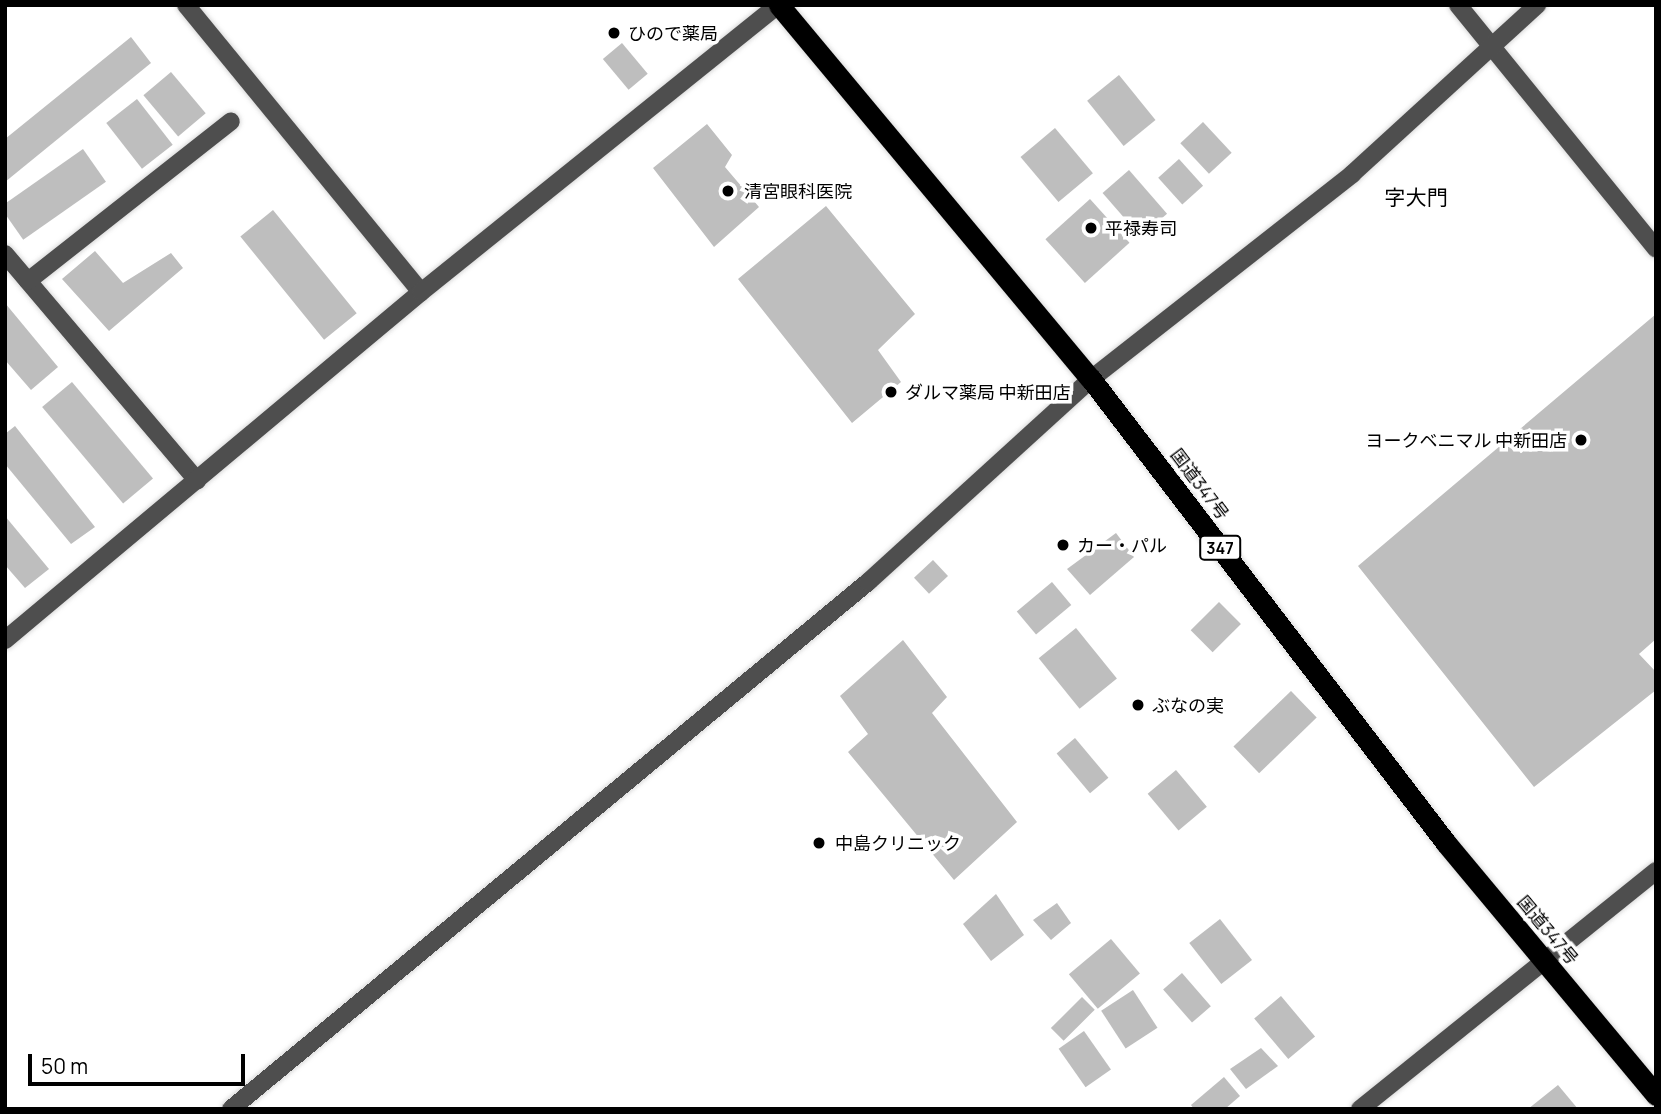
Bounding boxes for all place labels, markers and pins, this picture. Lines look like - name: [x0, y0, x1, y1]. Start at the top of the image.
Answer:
- place label: ひので薬局: [628, 22, 718, 44]
- marker: ひので薬局: [606, 25, 622, 41]
- place label: 清宮眼科医院: [744, 180, 852, 202]
- marker: 清宮眼科医院: [718, 181, 738, 201]
- place label: 平禄寿司: [1105, 217, 1177, 239]
- marker: 平禄寿司: [1083, 220, 1099, 236]
- place label: ダルマ薬局 中新田店: [905, 381, 1071, 403]
- marker: ダルマ薬局 中新田店: [883, 384, 899, 400]
- place label: ヨークベニマル 中新田店: [1365, 429, 1567, 451]
- marker: ヨークベニマル 中新田店: [1573, 432, 1589, 448]
- place label: カー・パル: [1077, 534, 1167, 556]
- marker: カー・パル: [1055, 537, 1071, 553]
- place label: ぶなの実: [1152, 694, 1224, 716]
- marker: ぶなの実: [1130, 697, 1146, 713]
- place label: 中島クリニック: [835, 832, 961, 854]
- marker: 中島クリニック: [809, 833, 829, 853]

